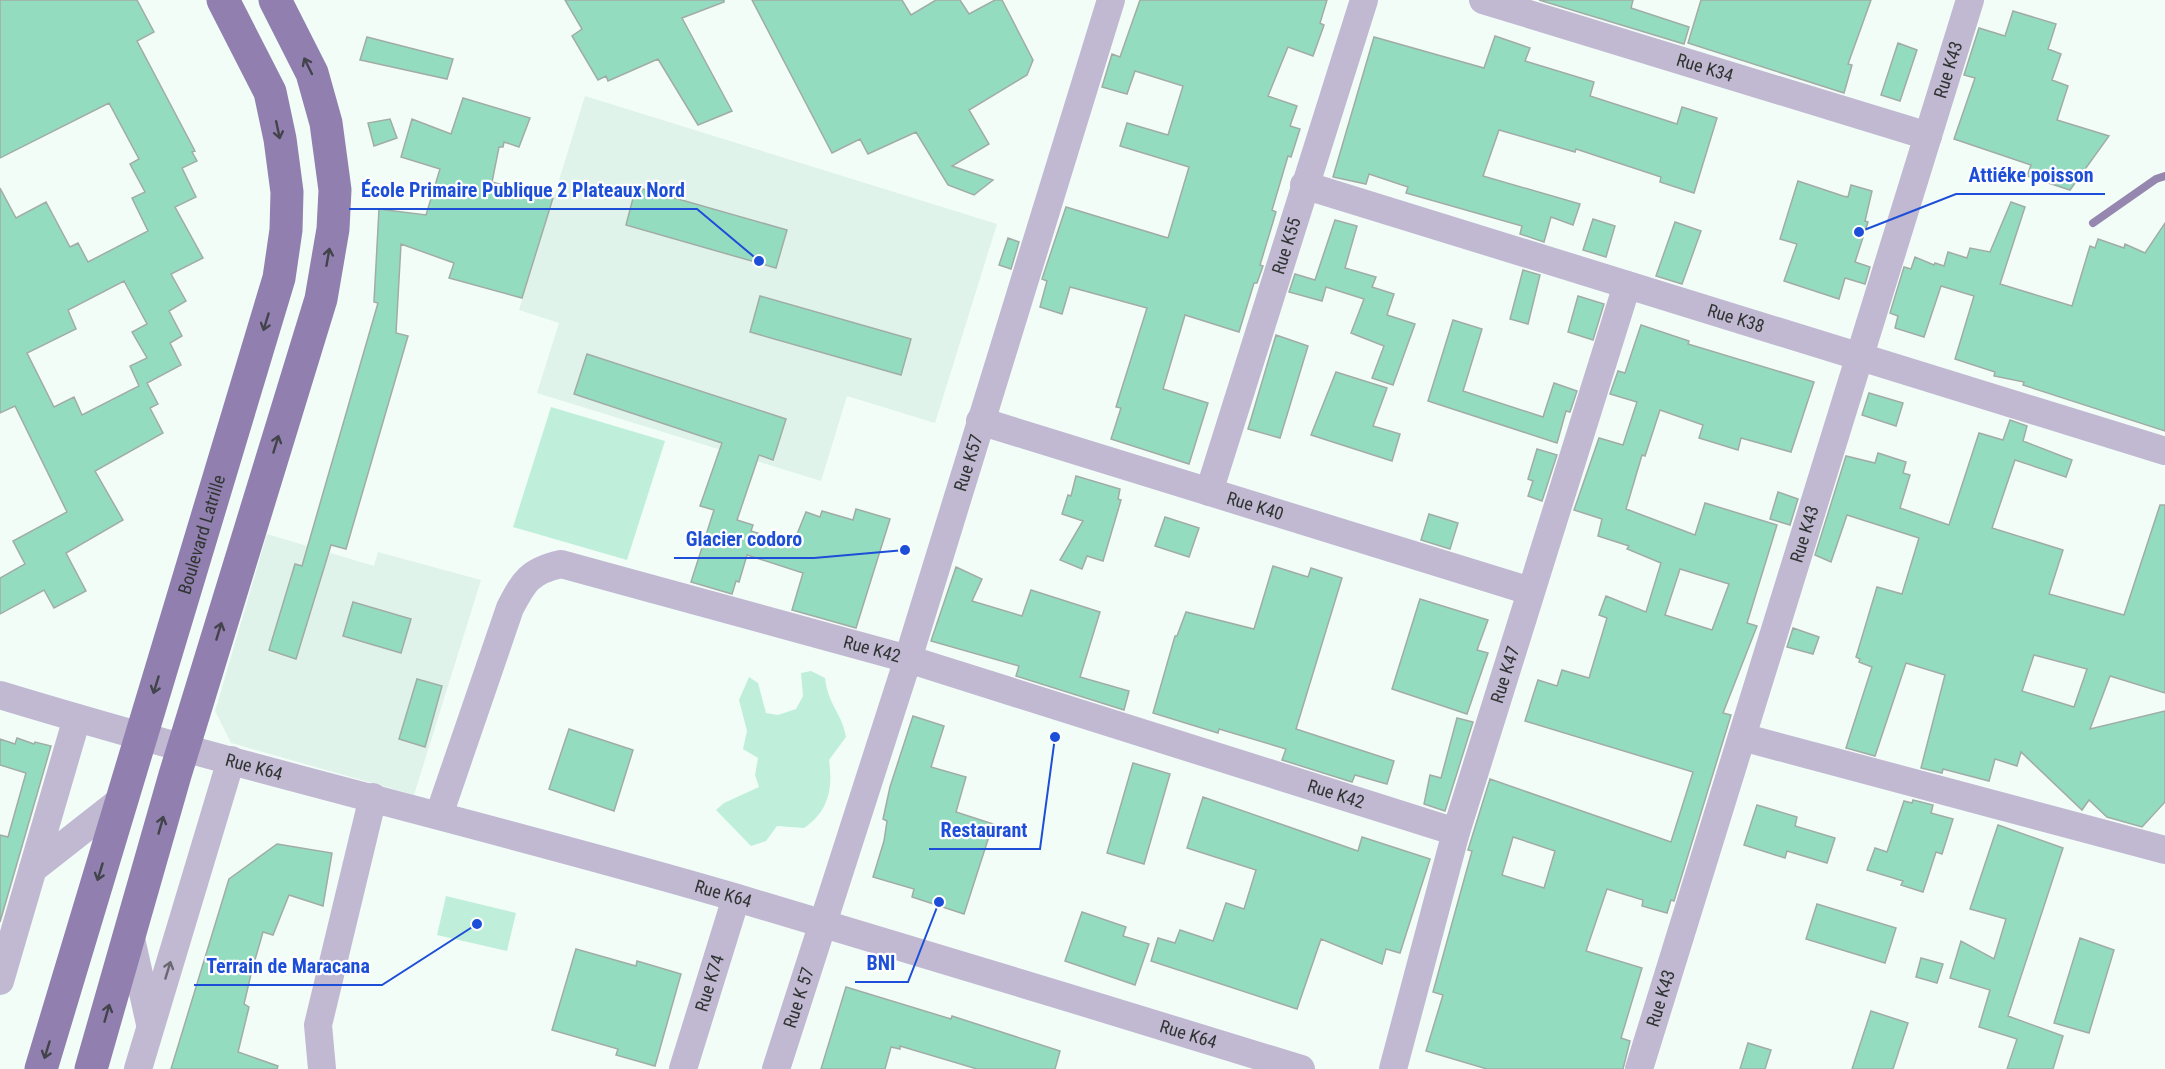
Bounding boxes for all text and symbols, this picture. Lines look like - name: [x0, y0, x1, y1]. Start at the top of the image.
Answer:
- street label: Rue K43: [1929, 39, 1967, 101]
- street label: Rue K34: [1674, 49, 1736, 86]
- one-way arrow: [302, 57, 314, 75]
- one-way arrow: [273, 120, 284, 140]
- callout: Attiéke poisson: [1956, 156, 2105, 194]
- text: Attiéke poisson: [1968, 163, 2094, 187]
- callout: École Primaire Publique 2 Plateaux Nord: [349, 171, 697, 209]
- text: École Primaire Publique 2 Plateaux Nord: [361, 178, 685, 202]
- street label: Rue K55: [1267, 215, 1305, 277]
- one-way arrow: [323, 248, 334, 267]
- street label: Rue K38: [1705, 299, 1767, 337]
- one-way arrow: [260, 312, 271, 331]
- street label: Rue K57: [949, 432, 987, 494]
- one-way arrow: [271, 435, 282, 454]
- street label: Boulevard Latrille: [173, 472, 229, 597]
- street label: Rue K40: [1224, 487, 1286, 524]
- street label: Rue K43: [1785, 503, 1823, 565]
- callout: Glacier codoro: [674, 520, 814, 558]
- text: Glacier codoro: [686, 527, 802, 551]
- one-way arrow: [214, 622, 225, 641]
- street label: Rue K42: [841, 631, 903, 667]
- street label: Rue K47: [1486, 643, 1523, 706]
- one-way arrow: [150, 675, 161, 694]
- street label: Rue K64: [223, 749, 285, 784]
- street label: Rue K42: [1305, 775, 1367, 812]
- callout: Restaurant: [929, 811, 1040, 849]
- one-way arrow: [156, 816, 167, 835]
- text: Restaurant: [941, 818, 1027, 842]
- one-way arrow: [94, 862, 105, 881]
- street label: Rue K64: [692, 875, 754, 912]
- callout: BNI: [855, 944, 908, 982]
- callout: Terrain de Maracana: [194, 947, 382, 985]
- text: BNI: [867, 951, 895, 975]
- street label: Rue K74: [690, 952, 728, 1014]
- text: Terrain de Maracana: [206, 954, 370, 978]
- one-way arrow: [163, 961, 174, 980]
- street label: Rue K 57: [779, 964, 818, 1030]
- street label: Rue K43: [1642, 967, 1679, 1029]
- one-way arrow: [102, 1004, 113, 1023]
- street label: Rue K64: [1157, 1015, 1220, 1053]
- one-way arrow: [41, 1040, 52, 1059]

